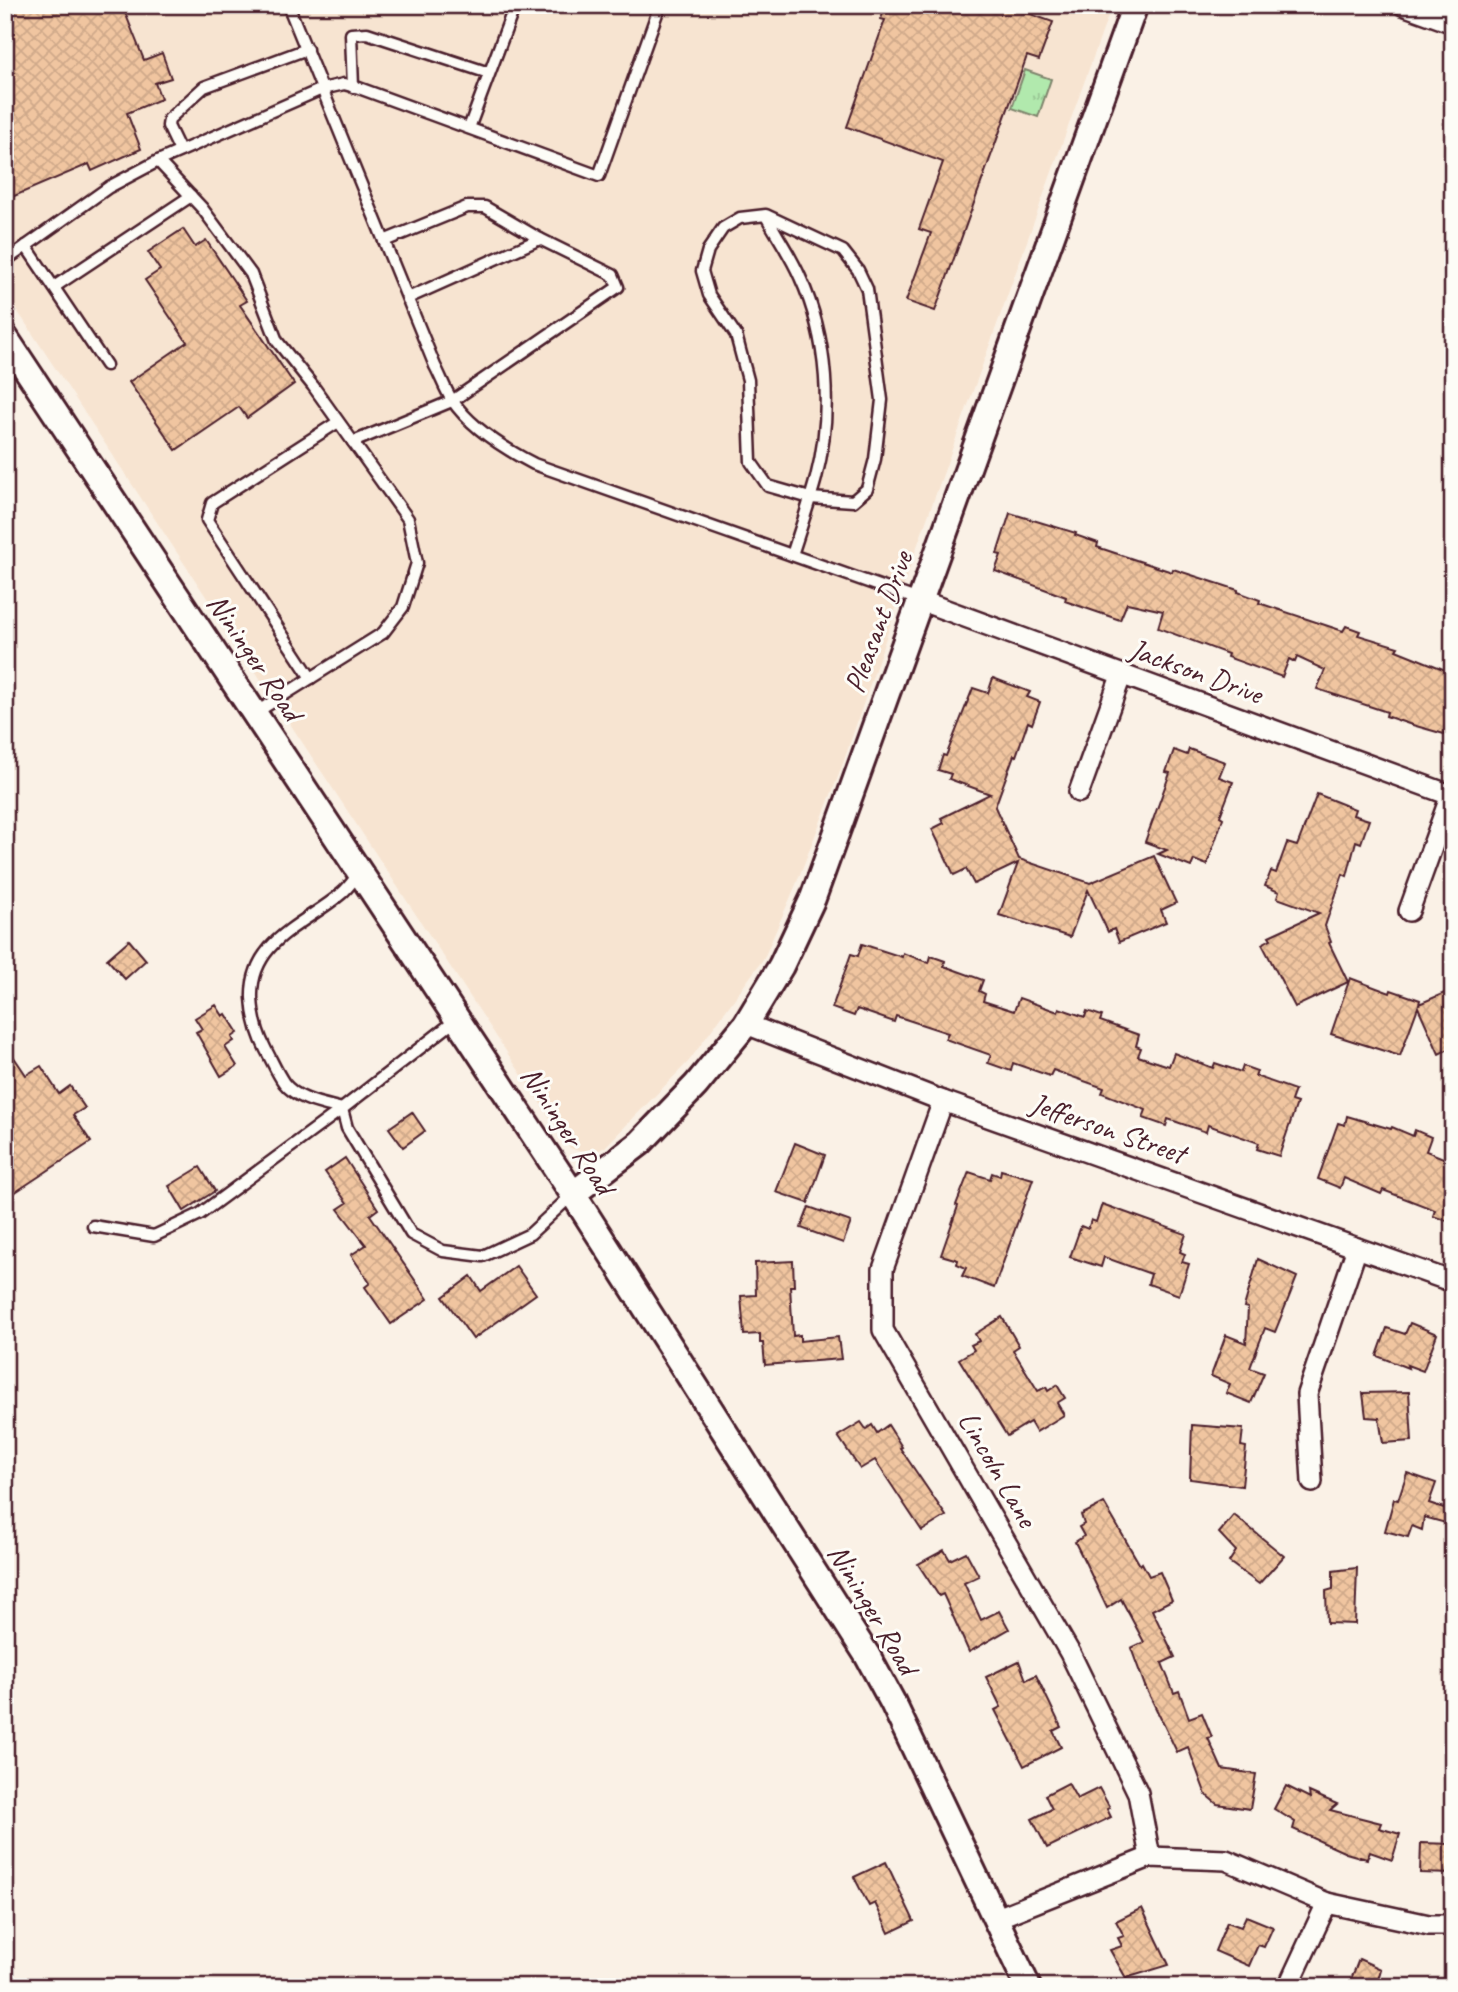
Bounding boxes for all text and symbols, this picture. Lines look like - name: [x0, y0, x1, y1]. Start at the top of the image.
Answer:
- street label: Pleasant Drive: [835, 544, 922, 698]
- street label: Nininger Road: [199, 586, 314, 731]
- street label: Jackson Drive: [1122, 629, 1270, 713]
- street label: Nininger Road: [512, 1059, 626, 1205]
- street label: Jefferson Street: [1024, 1083, 1194, 1174]
- street label: Lincoln Lane: [950, 1404, 1047, 1536]
- street label: Nininger Road: [819, 1537, 929, 1685]

